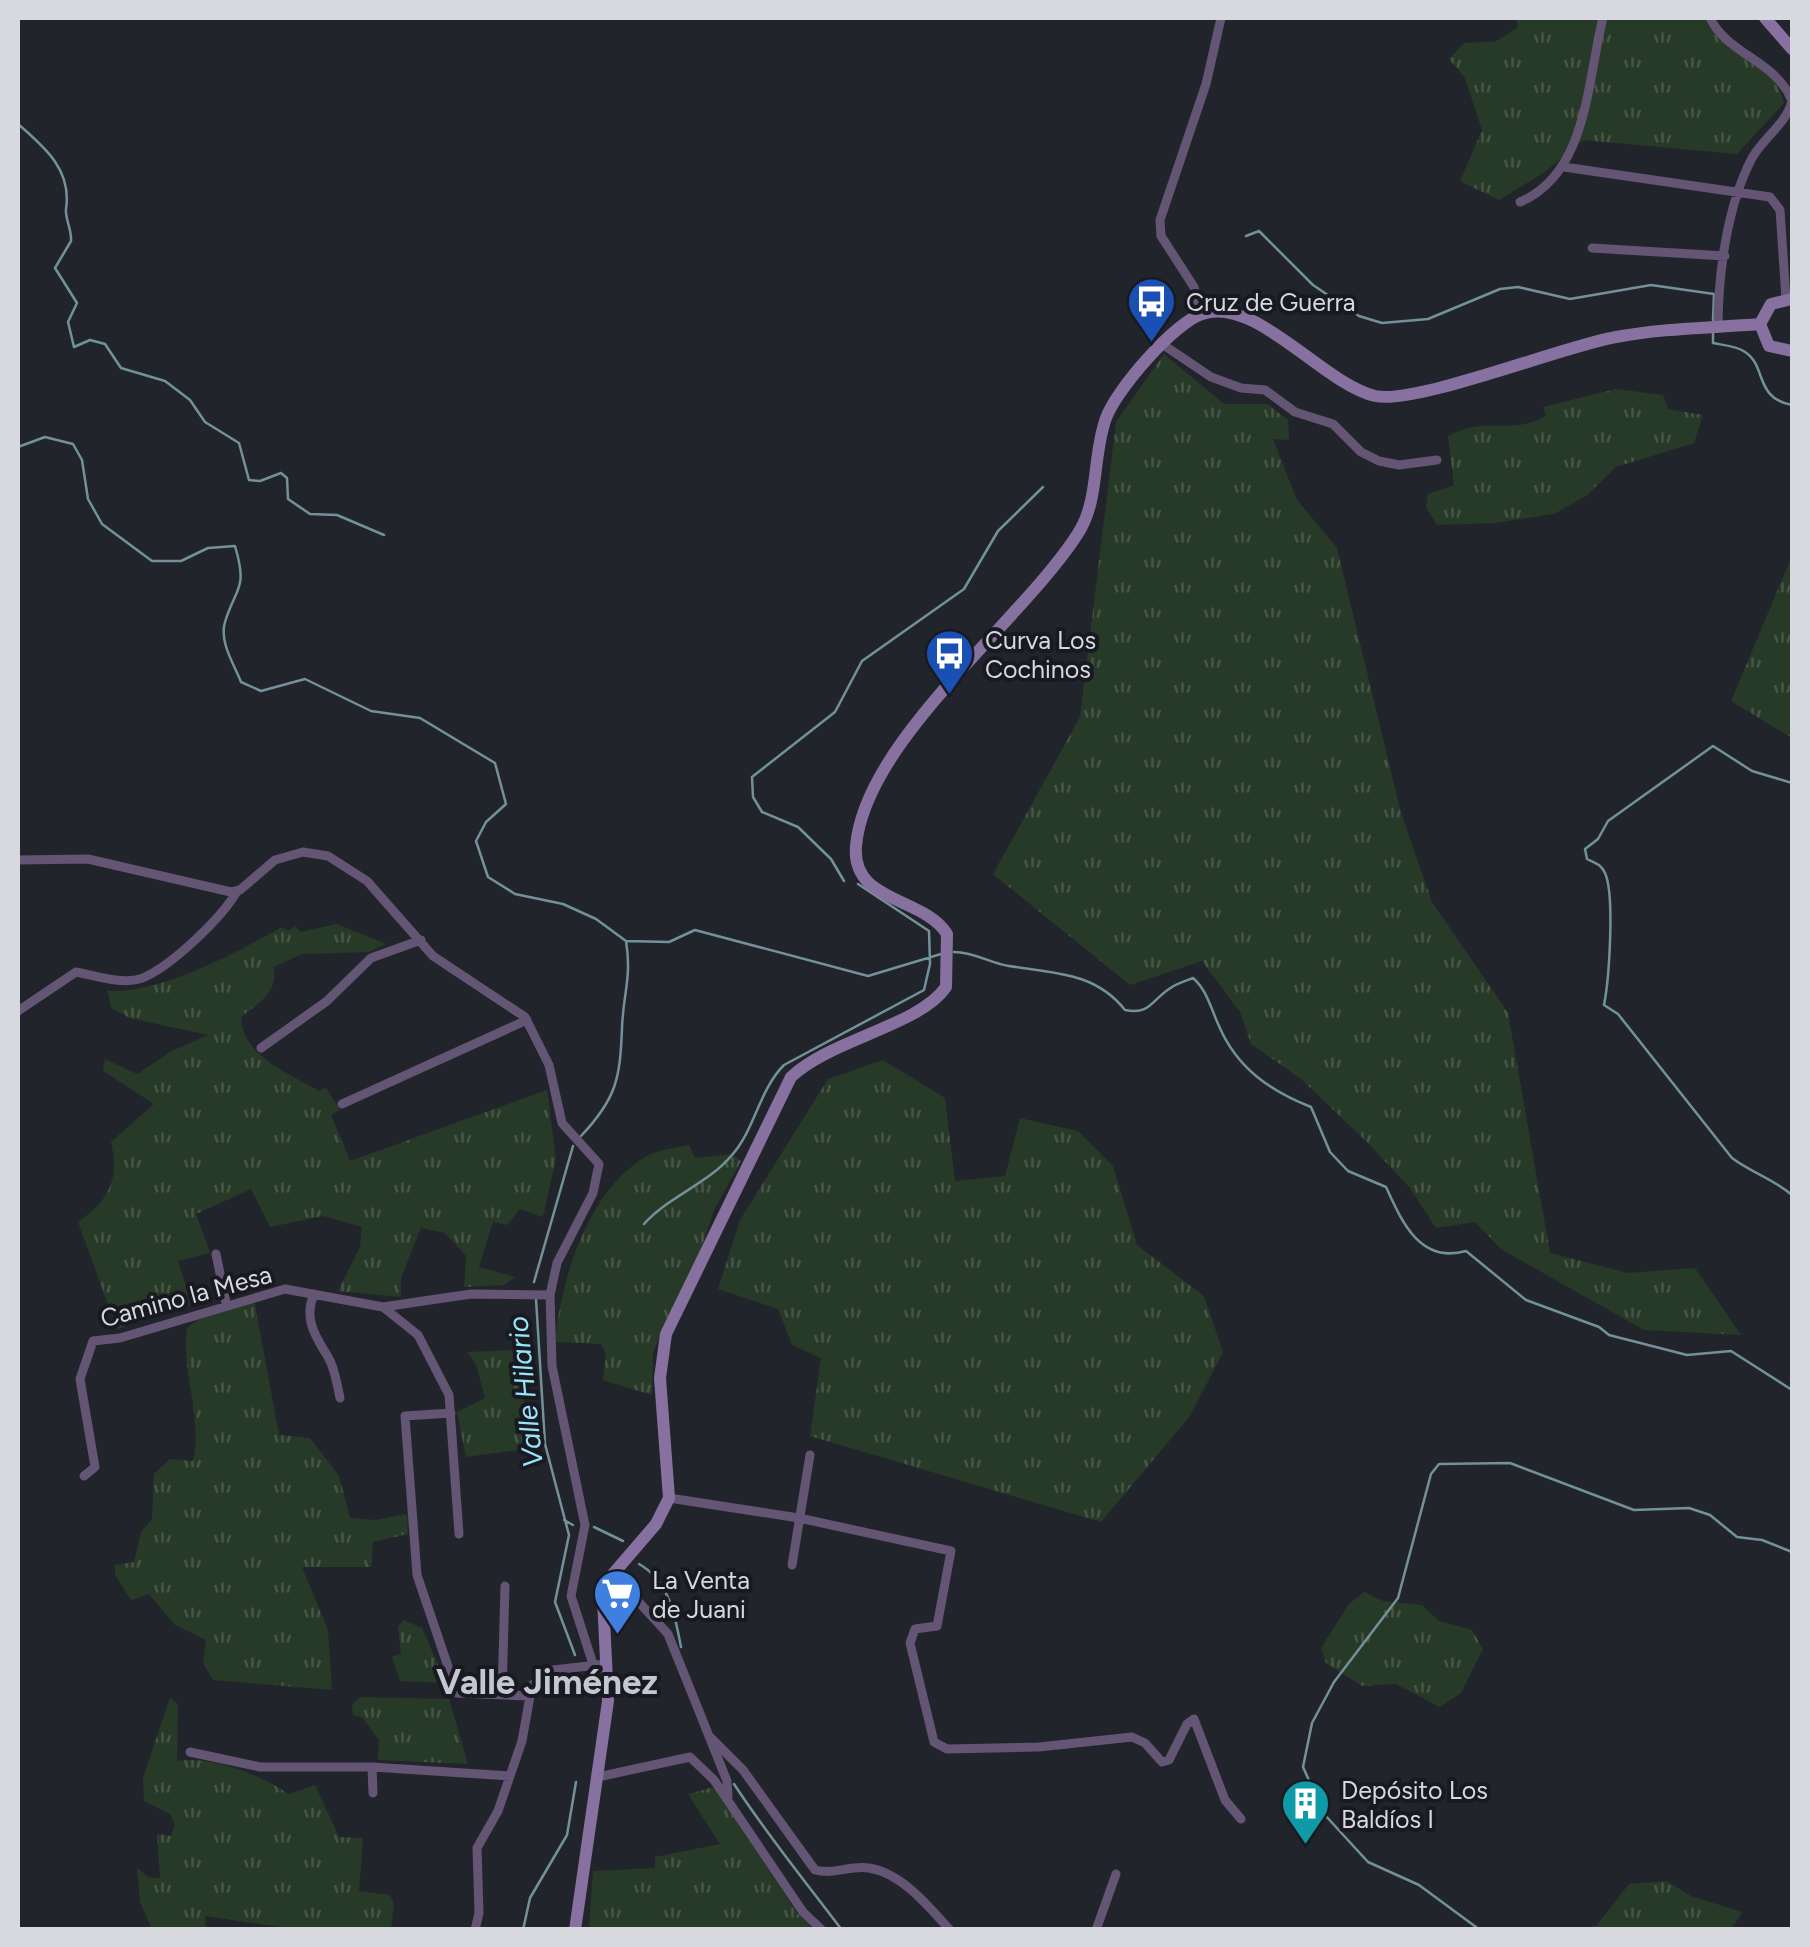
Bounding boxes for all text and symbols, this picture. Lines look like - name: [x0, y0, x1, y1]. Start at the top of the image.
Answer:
- bus stop icon: Cruz de Guerra: [1125, 276, 1177, 344]
- place label: Cruz de Guerra: [1186, 287, 1356, 317]
- place label: Curva Los Cochinos: [985, 625, 1096, 684]
- bus stop icon: Curva Los Cochinos: [924, 628, 976, 696]
- street label: Camino la Mesa: [97, 1259, 275, 1333]
- water label: Valle Hilario: [500, 1315, 550, 1469]
- place label: La Venta de Juani: [652, 1565, 750, 1624]
- supermarket icon: La Venta de Juani: [591, 1568, 643, 1636]
- district label: Valle Jiménez: [436, 1661, 658, 1703]
- place label: Depósito Los Baldíos I: [1341, 1775, 1488, 1834]
- building icon: Depósito Los Baldíos I: [1280, 1778, 1332, 1846]

